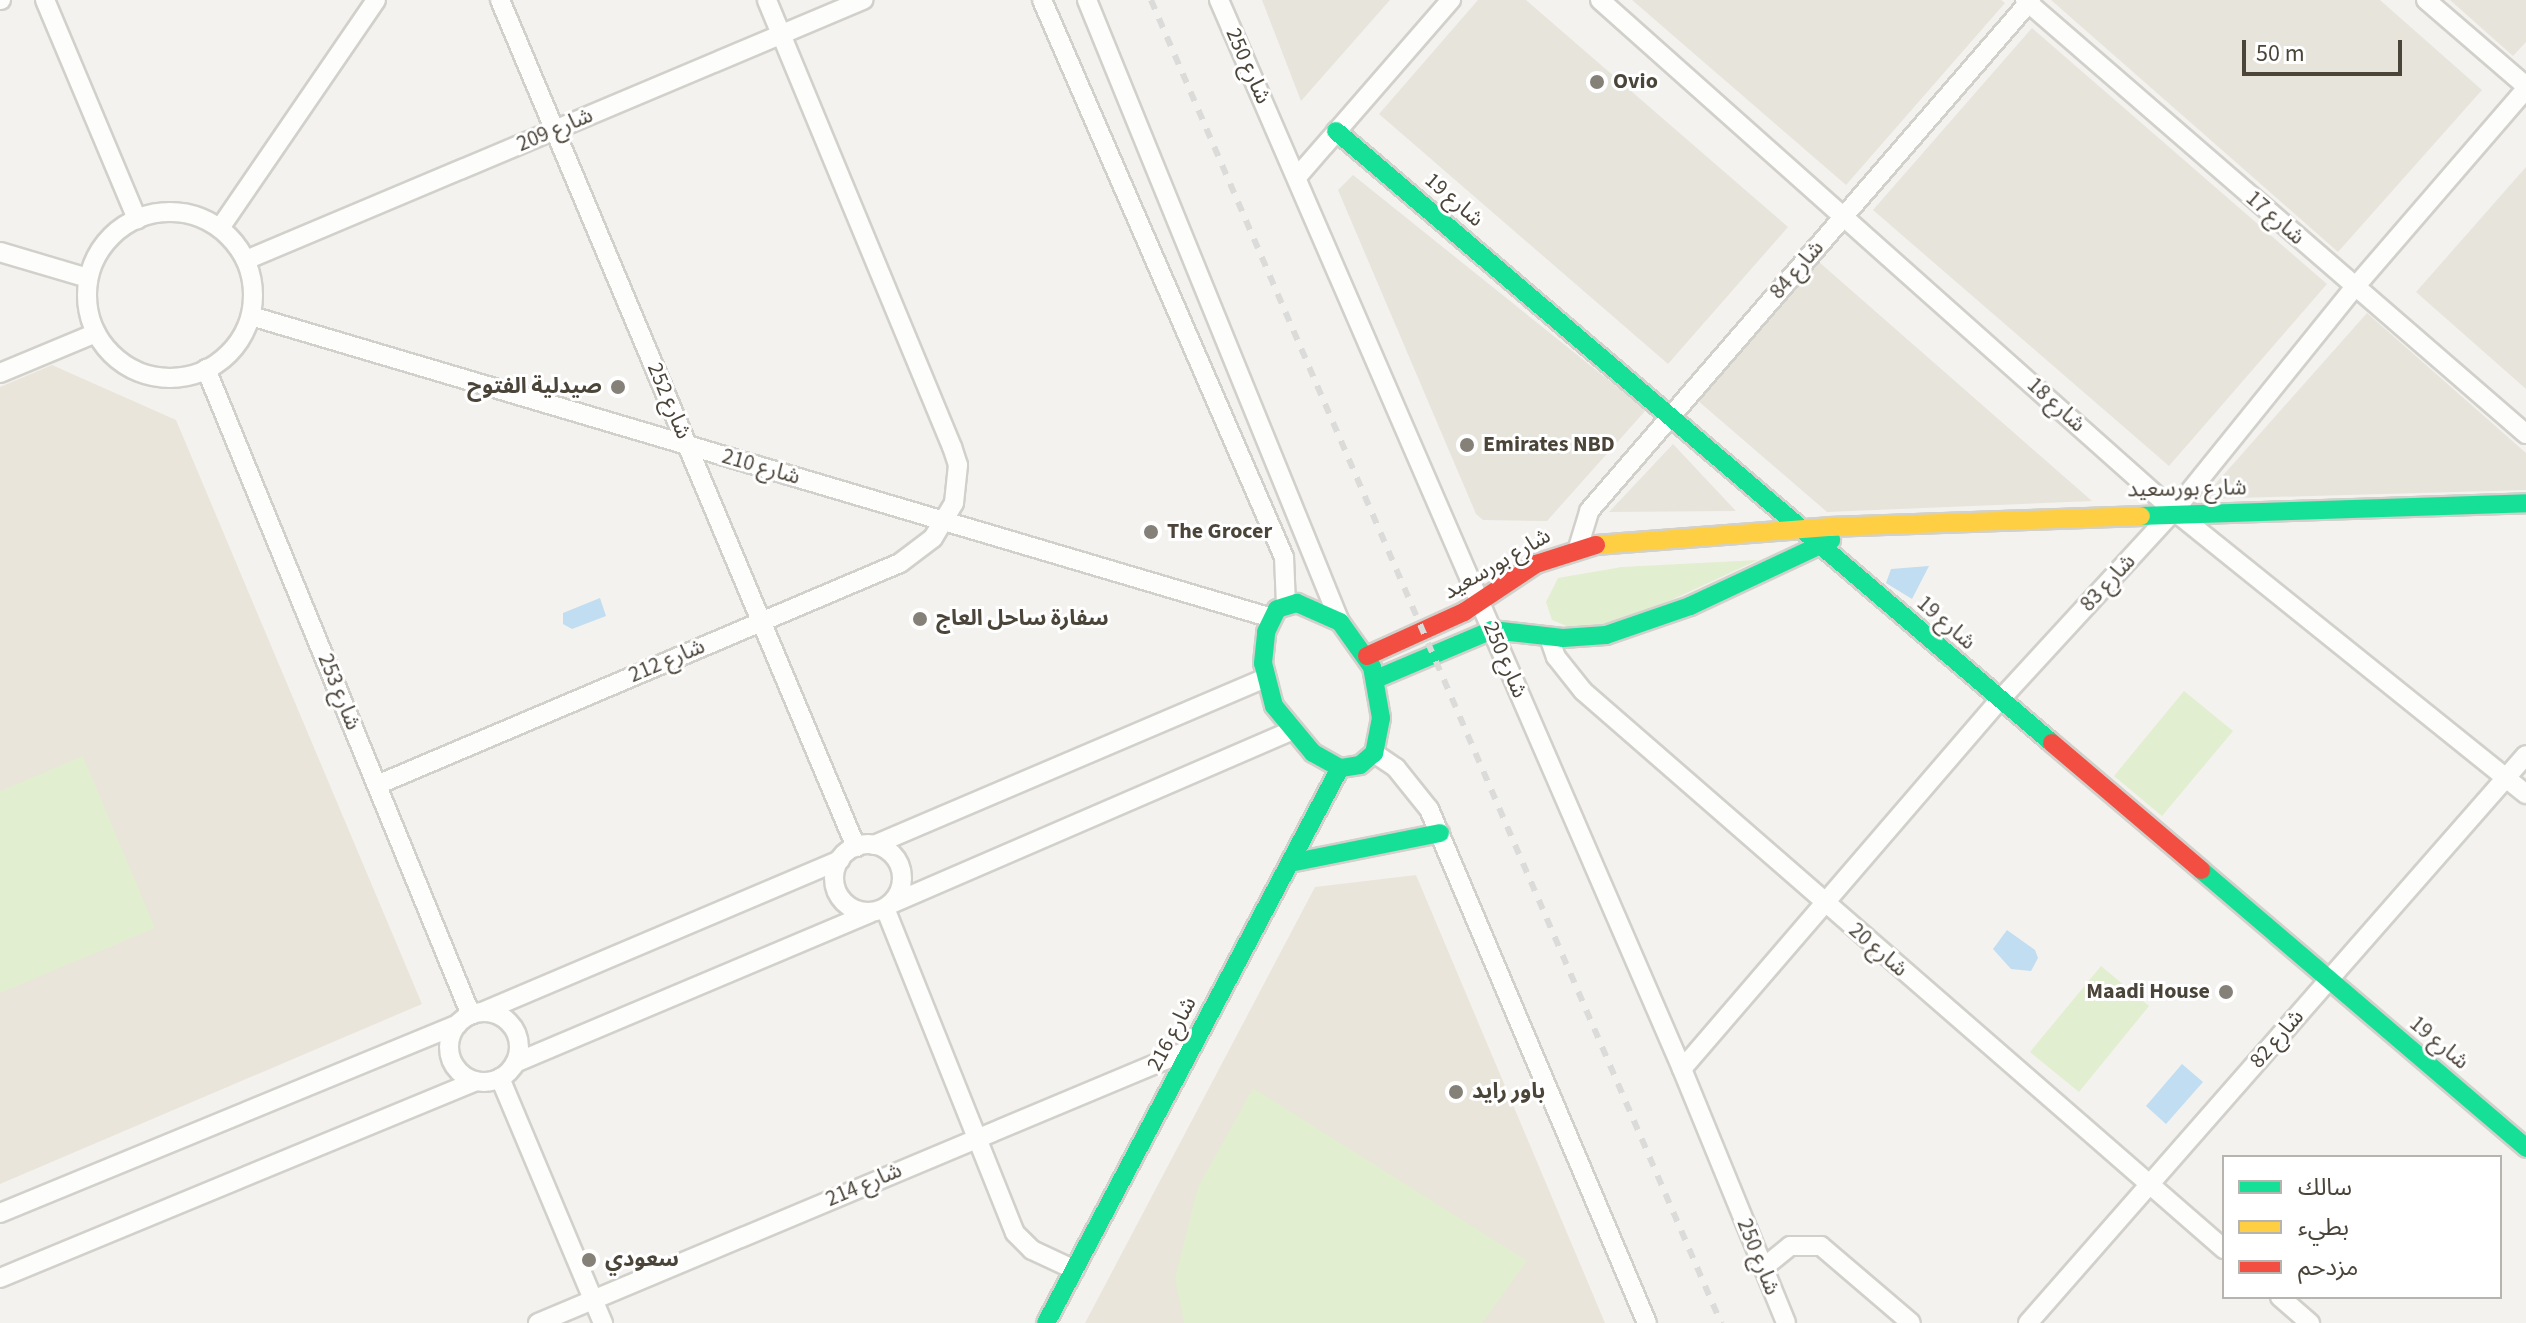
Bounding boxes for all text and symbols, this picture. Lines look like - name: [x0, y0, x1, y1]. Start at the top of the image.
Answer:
- street label: شارع 250: [1220, 24, 1276, 108]
- scale bar: [2246, 24, 2406, 74]
- text: 50 m: [2256, 36, 2305, 71]
- place label: Ovio: [1613, 69, 1658, 95]
- marker: Ovio: [1588, 73, 1606, 91]
- street label: شارع 209: [513, 102, 597, 158]
- street label: شارع 19: [1419, 167, 1489, 233]
- street label: شارع 17: [2240, 185, 2310, 251]
- street label: شارع 84: [1764, 235, 1830, 305]
- street label: شارع 252: [641, 359, 697, 443]
- street label: شارع 18: [2021, 372, 2091, 438]
- place label: صيدلية الفتوح: [467, 374, 602, 400]
- marker: صيدلية الفتوح: [609, 378, 627, 396]
- place label: Emirates NBD: [1483, 432, 1615, 458]
- marker: Emirates NBD: [1458, 436, 1476, 454]
- street label: شارع 210: [719, 443, 803, 491]
- street label: شارع بورسعيد: [2127, 475, 2247, 503]
- place label: The Grocer: [1167, 519, 1272, 545]
- marker: The Grocer: [1142, 523, 1160, 541]
- street label: شارع بورسعيد: [1439, 523, 1555, 605]
- street label: شارع 83: [2075, 549, 2141, 617]
- street label: شارع 19: [1911, 590, 1981, 656]
- place label: سفارة ساحل العاج: [936, 606, 1109, 632]
- marker: سفارة ساحل العاج: [911, 610, 929, 628]
- street label: شارع 250: [1477, 618, 1533, 702]
- street label: شارع 212: [625, 633, 709, 689]
- street label: شارع 253: [312, 650, 366, 734]
- street label: شارع 20: [1843, 917, 1913, 983]
- place label: Maadi House: [2086, 979, 2210, 1005]
- marker: Maadi House: [2217, 983, 2235, 1001]
- street label: شارع 216: [1142, 992, 1202, 1076]
- street label: شارع 82: [2244, 1004, 2310, 1074]
- street label: شارع 19: [2404, 1011, 2474, 1075]
- place label: باور رايد: [1472, 1079, 1545, 1105]
- marker: باور رايد: [1447, 1083, 1465, 1101]
- legend: [2222, 1155, 2502, 1299]
- street label: شارع 214: [822, 1157, 906, 1213]
- text: سالك: [2298, 1170, 2352, 1205]
- text: بطيء: [2298, 1210, 2349, 1245]
- street label: شارع 250: [1731, 1215, 1785, 1299]
- place label: سعودي: [605, 1247, 679, 1273]
- text: مزدحم: [2298, 1250, 2358, 1285]
- marker: سعودي: [580, 1251, 598, 1269]

